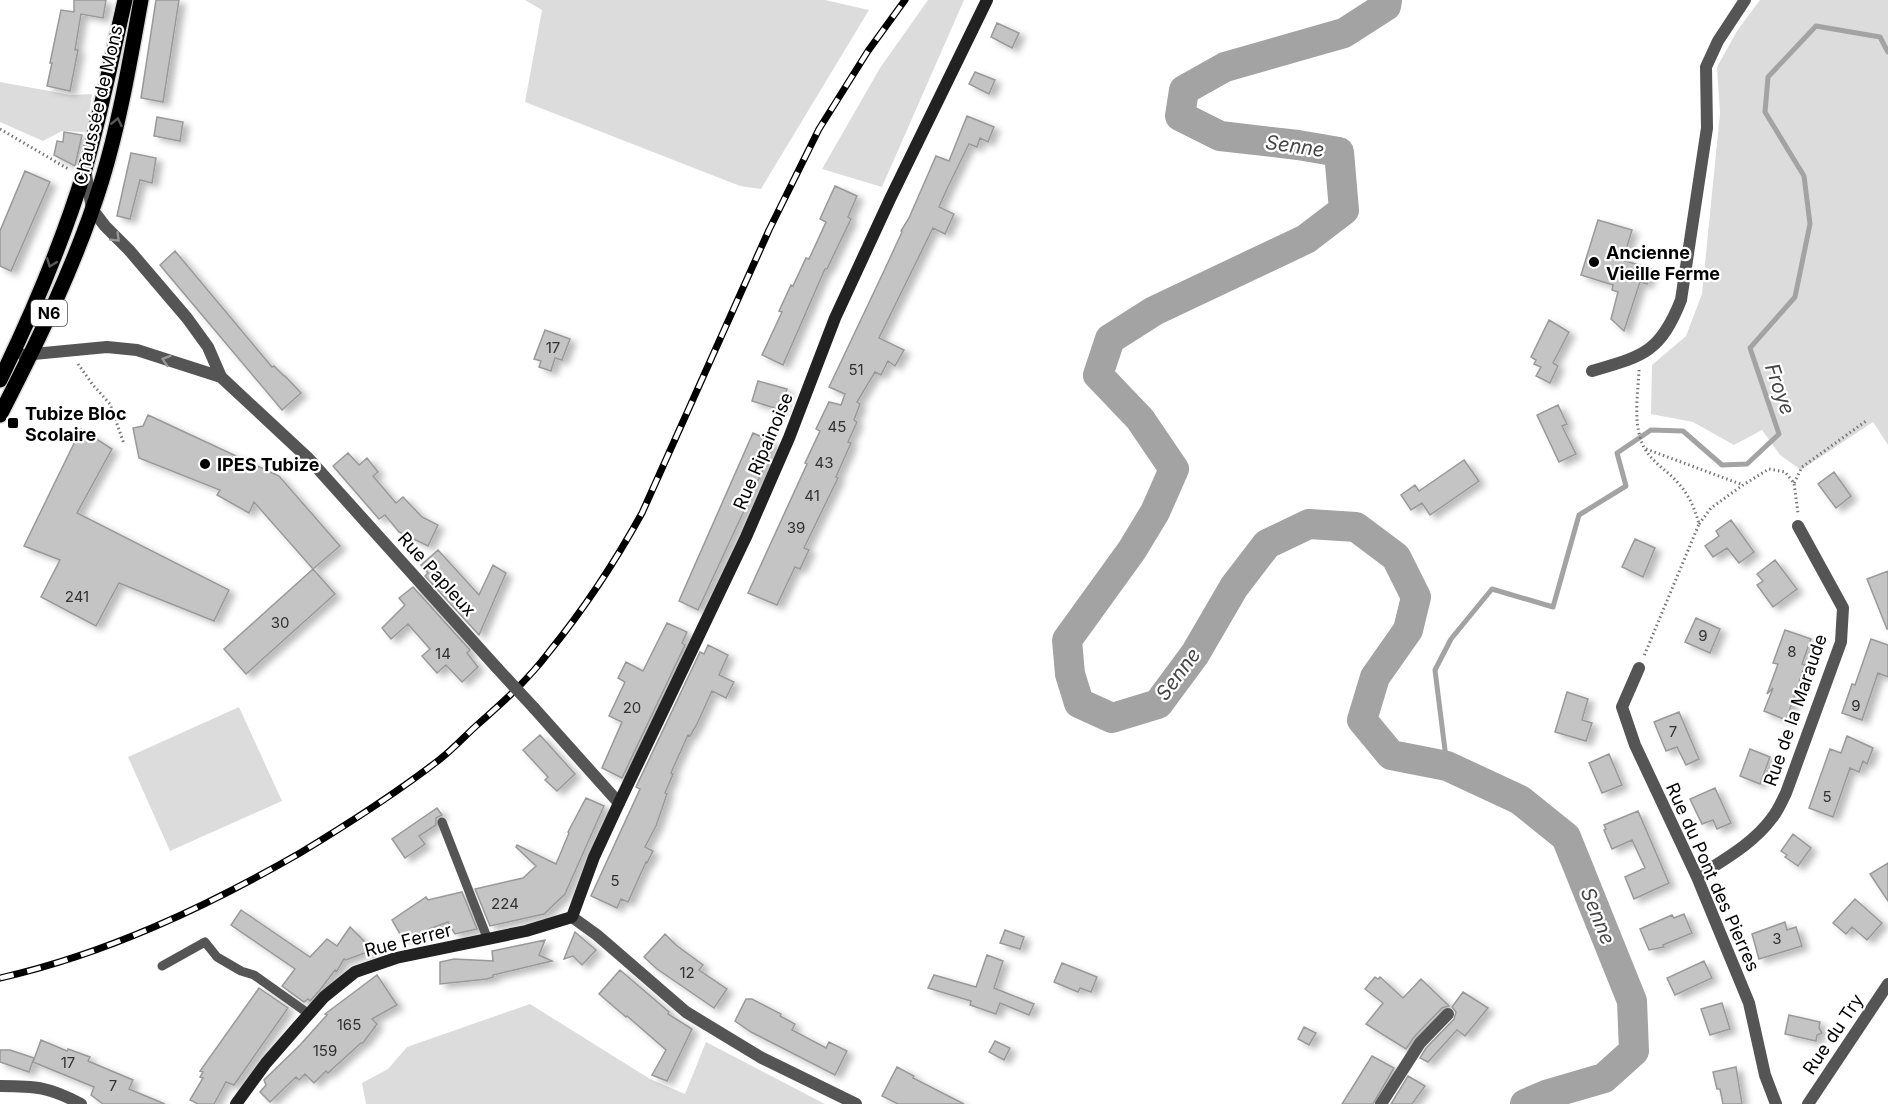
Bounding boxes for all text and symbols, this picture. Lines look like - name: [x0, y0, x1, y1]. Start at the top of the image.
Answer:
- street label: Chaussée de Mons: [69, 23, 127, 187]
- one-way arrow: [109, 118, 122, 128]
- water label: Senne: [1264, 130, 1326, 162]
- one-way arrow: [109, 230, 120, 241]
- place label: Ancienne Vieille Ferme: [1606, 242, 1720, 284]
- marker: Ancienne Vieille Ferme: [1587, 255, 1601, 269]
- one-way arrow: [46, 257, 59, 267]
- road number: N6: [31, 300, 67, 326]
- house number: 17: [546, 338, 560, 357]
- one-way arrow: [161, 354, 172, 367]
- house number: 51: [848, 360, 864, 379]
- water label: Froye: [1760, 360, 1800, 418]
- street label: Rue Ripainoise: [729, 389, 797, 513]
- place label: Tubize Bloc Scolaire: [25, 403, 126, 445]
- marker: Tubize Bloc Scolaire: [6, 416, 20, 430]
- house number: 45: [828, 417, 846, 436]
- house number: 43: [815, 453, 833, 472]
- place label: IPES Tubize: [217, 454, 320, 475]
- marker: IPES Tubize: [198, 457, 212, 471]
- house number: 41: [804, 486, 820, 505]
- house number: 39: [787, 518, 805, 537]
- street label: Rue Papleux: [394, 528, 480, 620]
- house number: 241: [65, 587, 89, 606]
- house number: 30: [271, 613, 289, 632]
- house number: 9: [1698, 626, 1708, 645]
- street label: Rue de la Maraude: [1759, 631, 1831, 789]
- house number: 8: [1787, 642, 1797, 661]
- water label: Senne: [1151, 643, 1205, 705]
- house number: 14: [435, 644, 451, 663]
- house number: 9: [1851, 696, 1861, 715]
- house number: 20: [623, 698, 641, 717]
- house number: 7: [1669, 722, 1677, 741]
- street label: Rue du Pont des Pierres: [1662, 779, 1764, 975]
- house number: 5: [1822, 787, 1832, 806]
- house number: 5: [610, 871, 620, 890]
- water label: Senne: [1576, 884, 1620, 948]
- house number: 224: [491, 894, 519, 913]
- street label: Rue Ferrer: [362, 919, 454, 961]
- house number: 3: [1772, 929, 1782, 948]
- house number: 12: [679, 963, 695, 982]
- street label: Rue du Try: [1798, 990, 1868, 1078]
- house number: 165: [337, 1015, 361, 1034]
- house number: 159: [313, 1041, 337, 1060]
- house number: 17: [61, 1053, 75, 1072]
- house number: 7: [109, 1076, 117, 1095]

